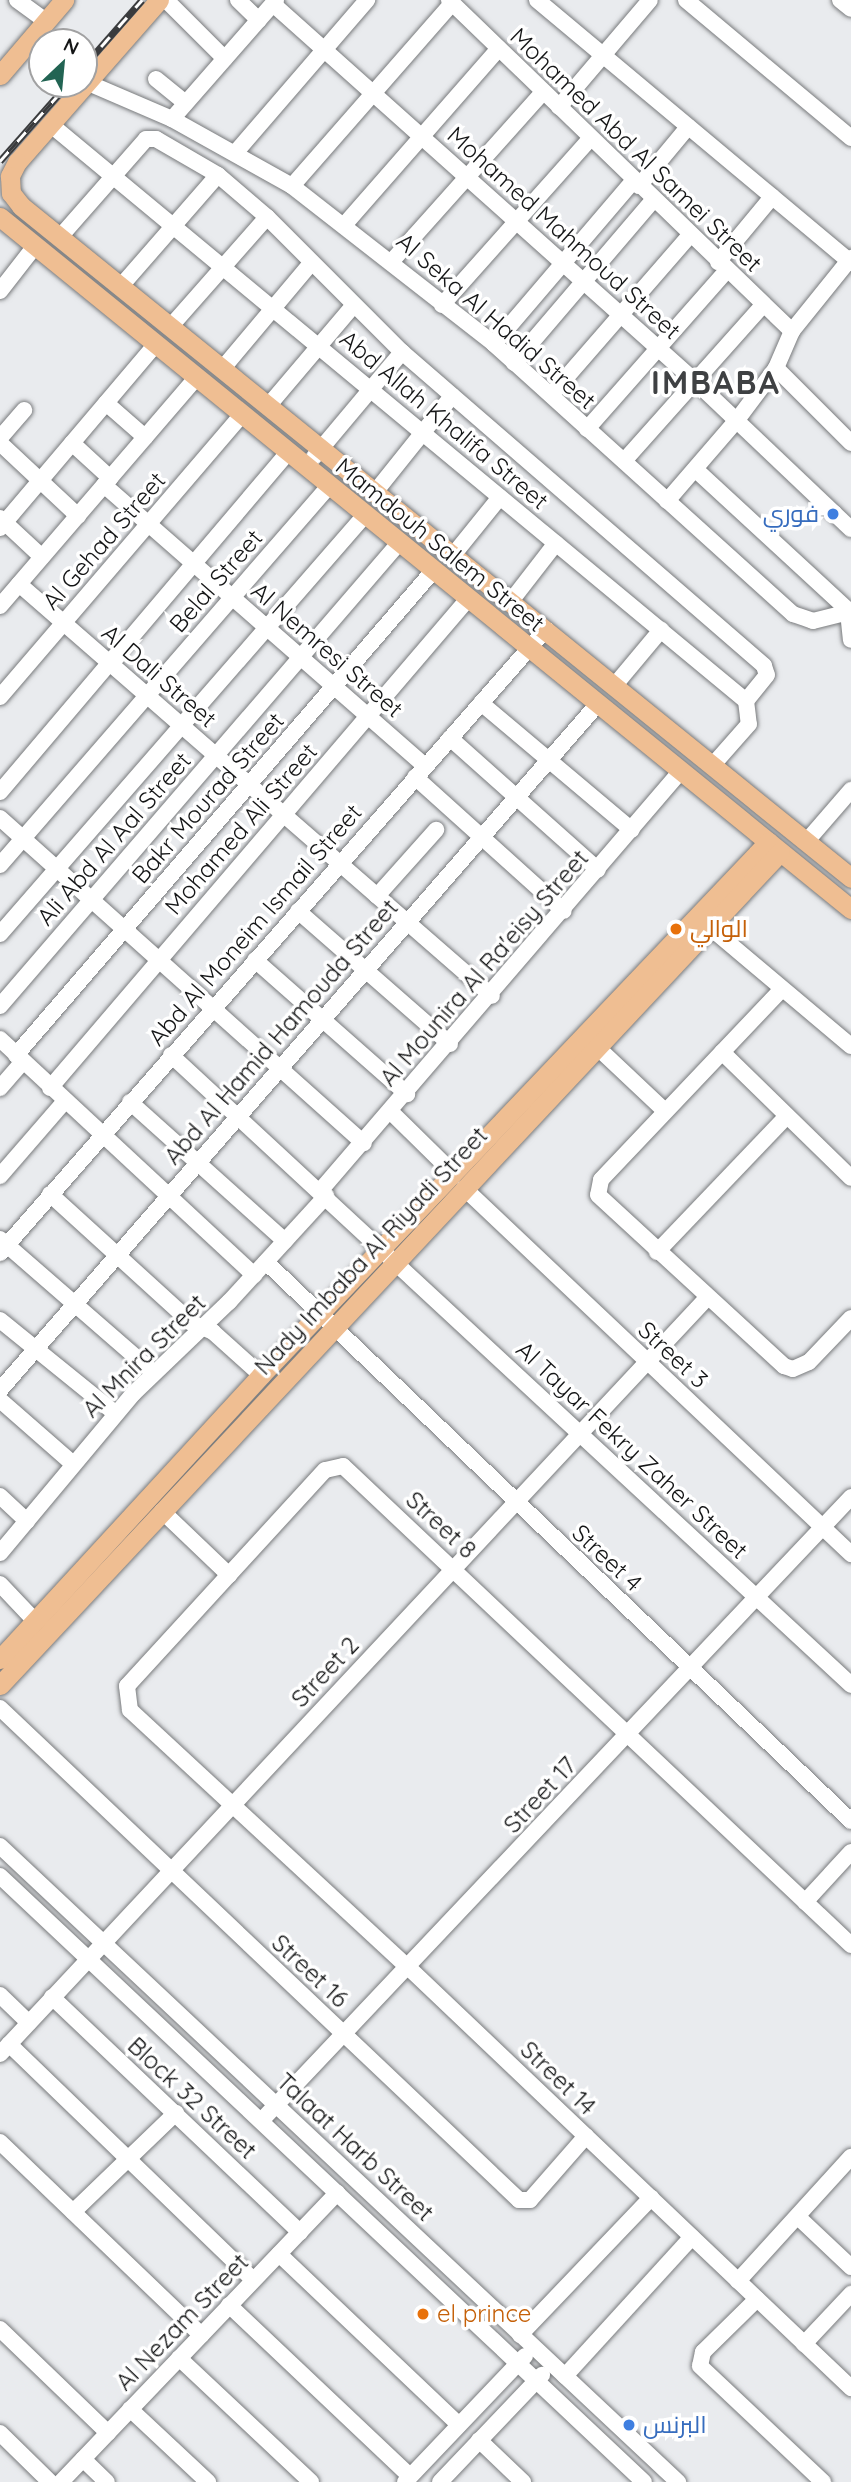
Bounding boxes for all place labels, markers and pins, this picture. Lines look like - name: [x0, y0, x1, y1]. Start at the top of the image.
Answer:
- place label: فوري: [763, 500, 819, 528]
- marker: فوري: [825, 506, 841, 522]
- place label: الوالي: [690, 915, 748, 943]
- marker: الوالي: [668, 921, 684, 937]
- place label: el prince: [437, 2300, 531, 2328]
- marker: el prince: [415, 2306, 431, 2322]
- place label: البرنس: [643, 2411, 707, 2439]
- marker: البرنس: [621, 2417, 637, 2433]

